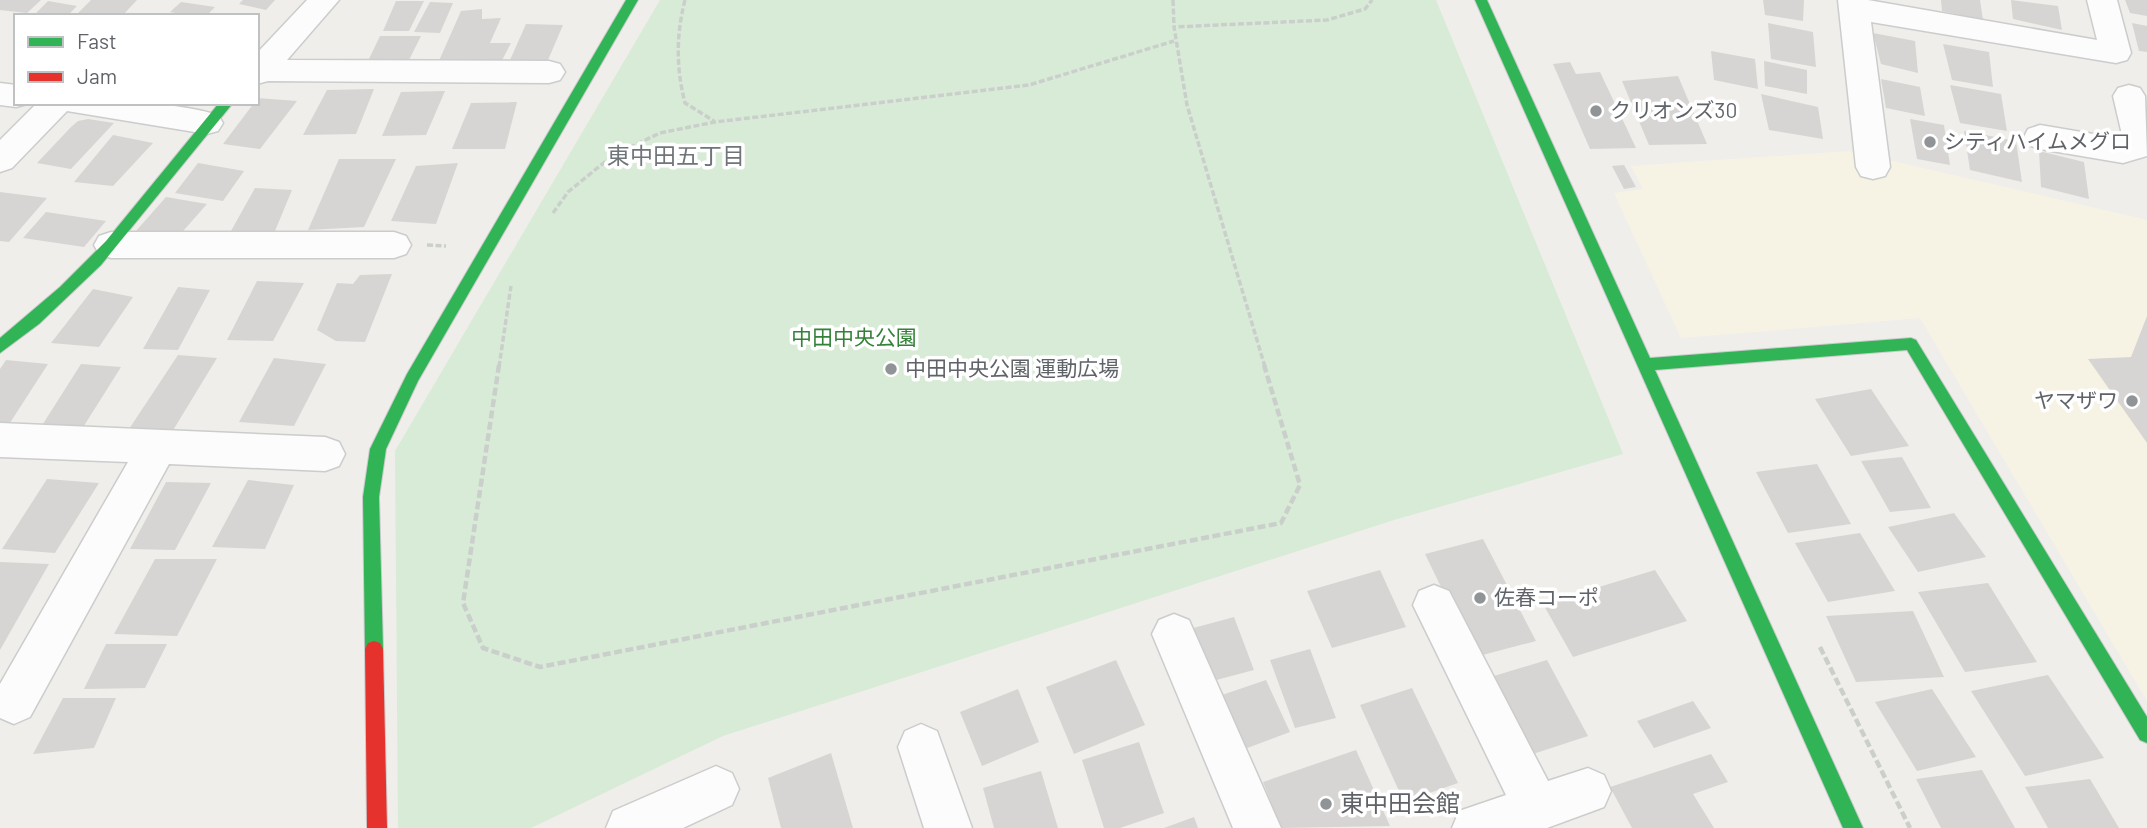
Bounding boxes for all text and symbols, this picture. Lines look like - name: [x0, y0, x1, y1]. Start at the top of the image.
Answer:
- legend: [14, 14, 259, 105]
- text: Fast: [77, 28, 117, 53]
- text: Jam: [77, 63, 117, 88]
- place label: クリオンズ30: [1610, 97, 1737, 122]
- marker: クリオンズ30: [1588, 103, 1604, 119]
- place label: シティハイムメグロ: [1944, 128, 2131, 153]
- marker: シティハイムメグロ: [1922, 134, 1938, 150]
- district label: 東中田五丁目: [607, 141, 745, 169]
- park label: 中田中央公園: [791, 324, 917, 349]
- place label: 中田中央公園 運動広場: [905, 355, 1119, 380]
- marker: 中田中央公園 運動広場: [883, 361, 899, 377]
- place label: ヤマザワ: [2034, 387, 2118, 412]
- marker: ヤマザワ: [2124, 393, 2140, 409]
- place label: 佐春コーポ: [1494, 584, 1599, 609]
- marker: 佐春コーポ: [1472, 590, 1488, 606]
- place label: 東中田会館: [1340, 788, 1460, 817]
- marker: 東中田会館: [1318, 796, 1334, 812]

